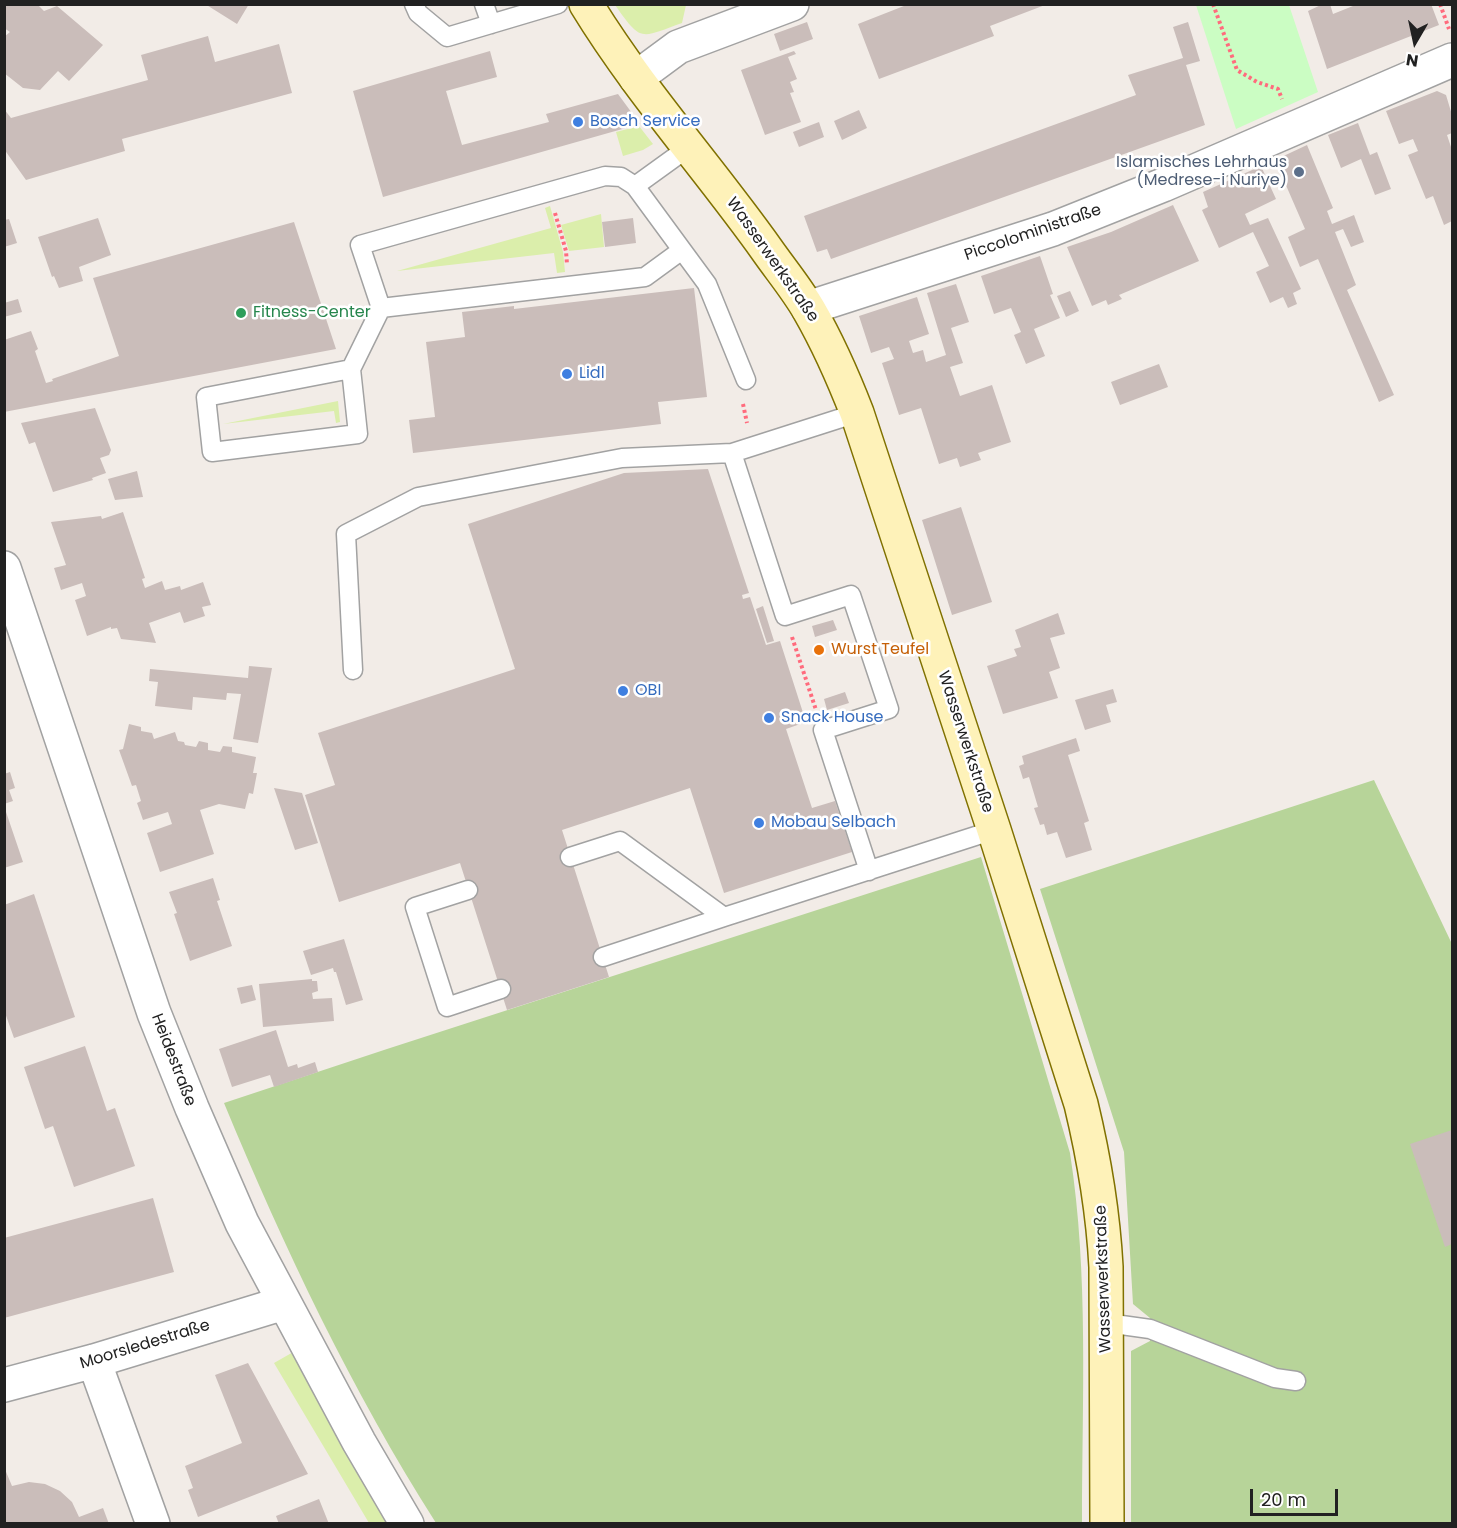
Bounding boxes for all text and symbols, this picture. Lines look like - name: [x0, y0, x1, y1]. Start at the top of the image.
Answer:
- north arrow: [1385, 12, 1445, 72]
- text: N: [1404, 48, 1420, 73]
- place label: Bosch Service: [590, 112, 700, 132]
- marker: Bosch Service: [571, 115, 585, 129]
- place label: Islamisches Lehrhaus (Medrese-i Nuriye): [1116, 153, 1287, 191]
- marker: Islamisches Lehrhaus (Medrese-i Nuriye): [1292, 165, 1306, 179]
- street label: Wasserwerkstraße: [722, 194, 822, 326]
- street label: Piccoloministraße: [962, 201, 1104, 265]
- place label: Fitness-Center: [253, 303, 371, 323]
- marker: Fitness-Center: [234, 306, 248, 320]
- place label: Lidl: [579, 364, 605, 384]
- marker: Lidl: [560, 367, 574, 381]
- place label: Wurst Teufel: [831, 640, 929, 660]
- marker: Wurst Teufel: [812, 643, 826, 657]
- street label: Wasserwerkstraße: [933, 669, 997, 815]
- place label: OBI: [635, 681, 661, 701]
- marker: OBI: [616, 684, 630, 698]
- place label: Snack House: [781, 708, 883, 728]
- marker: Snack House: [762, 711, 776, 725]
- place label: Mobau Selbach: [771, 813, 896, 833]
- marker: Mobau Selbach: [752, 816, 766, 830]
- street label: Heidestraße: [147, 1011, 199, 1109]
- street label: Wasserwerkstraße: [1092, 1205, 1116, 1353]
- street label: Moorsledestraße: [78, 1316, 212, 1374]
- scale bar: [1253, 1477, 1342, 1515]
- text: 20 m: [1261, 1487, 1306, 1512]

